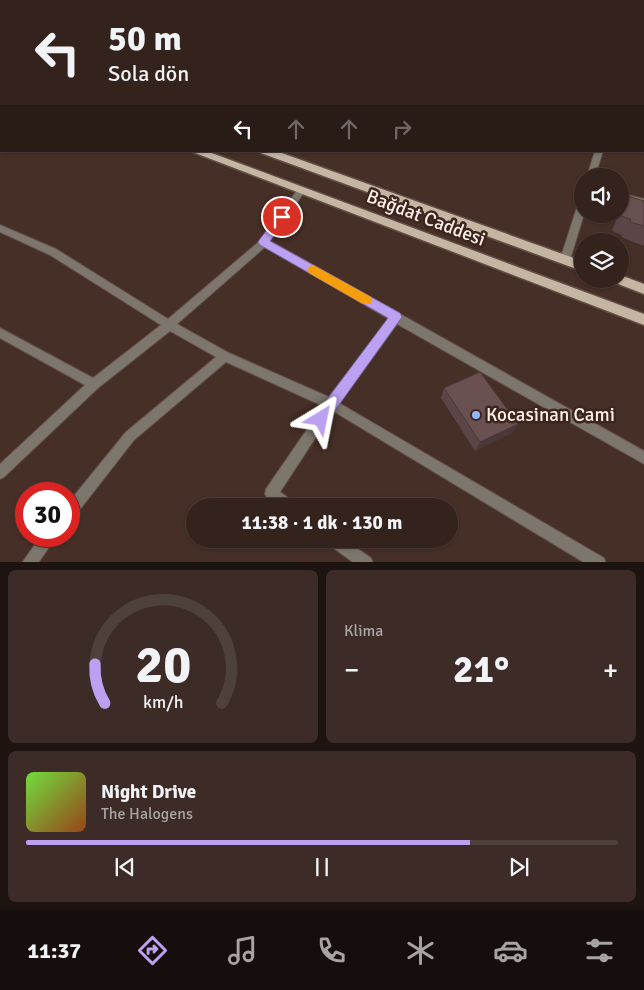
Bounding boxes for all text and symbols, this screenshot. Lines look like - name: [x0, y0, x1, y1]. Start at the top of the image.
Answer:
- text: 50 m: [108, 17, 182, 60]
- icon: left: [25, 20, 90, 85]
- text: Sola dön: [108, 60, 189, 87]
- icon: left: [229, 115, 257, 143]
- icon: ahead: [282, 115, 310, 143]
- icon: ahead: [335, 115, 363, 143]
- icon: right: [388, 115, 416, 143]
- map controls: [574, 168, 629, 288]
- button: sound: [574, 168, 629, 223]
- street label: Bağdat Caddesi: [363, 184, 489, 252]
- pin: [261, 196, 303, 238]
- icon: arrive: [268, 203, 296, 231]
- button: layers: [574, 233, 629, 288]
- position arrow: [294, 392, 346, 444]
- place label: Kocasinan Cami: [486, 403, 615, 427]
- marker: Kocasinan Cami: [470, 409, 482, 421]
- speed limit sign: 30: [15, 482, 80, 547]
- text: 11:38 · 1 dk · 130 m: [242, 511, 402, 535]
- text: Klima: [344, 621, 383, 641]
- text: 20: [135, 633, 191, 697]
- text: 21°: [453, 646, 509, 693]
- text: −: [344, 653, 359, 687]
- text: +: [603, 653, 618, 687]
- text: km/h: [143, 691, 183, 713]
- text: Night Drive: [101, 780, 196, 804]
- text: The Halogens: [101, 804, 193, 824]
- icon: previous: [111, 853, 139, 881]
- icon: pause: [308, 853, 336, 881]
- icon: next: [505, 853, 533, 881]
- icon: directions: [135, 933, 170, 968]
- icon: music: [225, 933, 260, 968]
- icon: phone: [314, 933, 349, 968]
- icon: climate: [403, 933, 438, 968]
- icon: car: [493, 933, 528, 968]
- icon: filters: [582, 933, 617, 968]
- text: 11:37: [27, 937, 81, 964]

